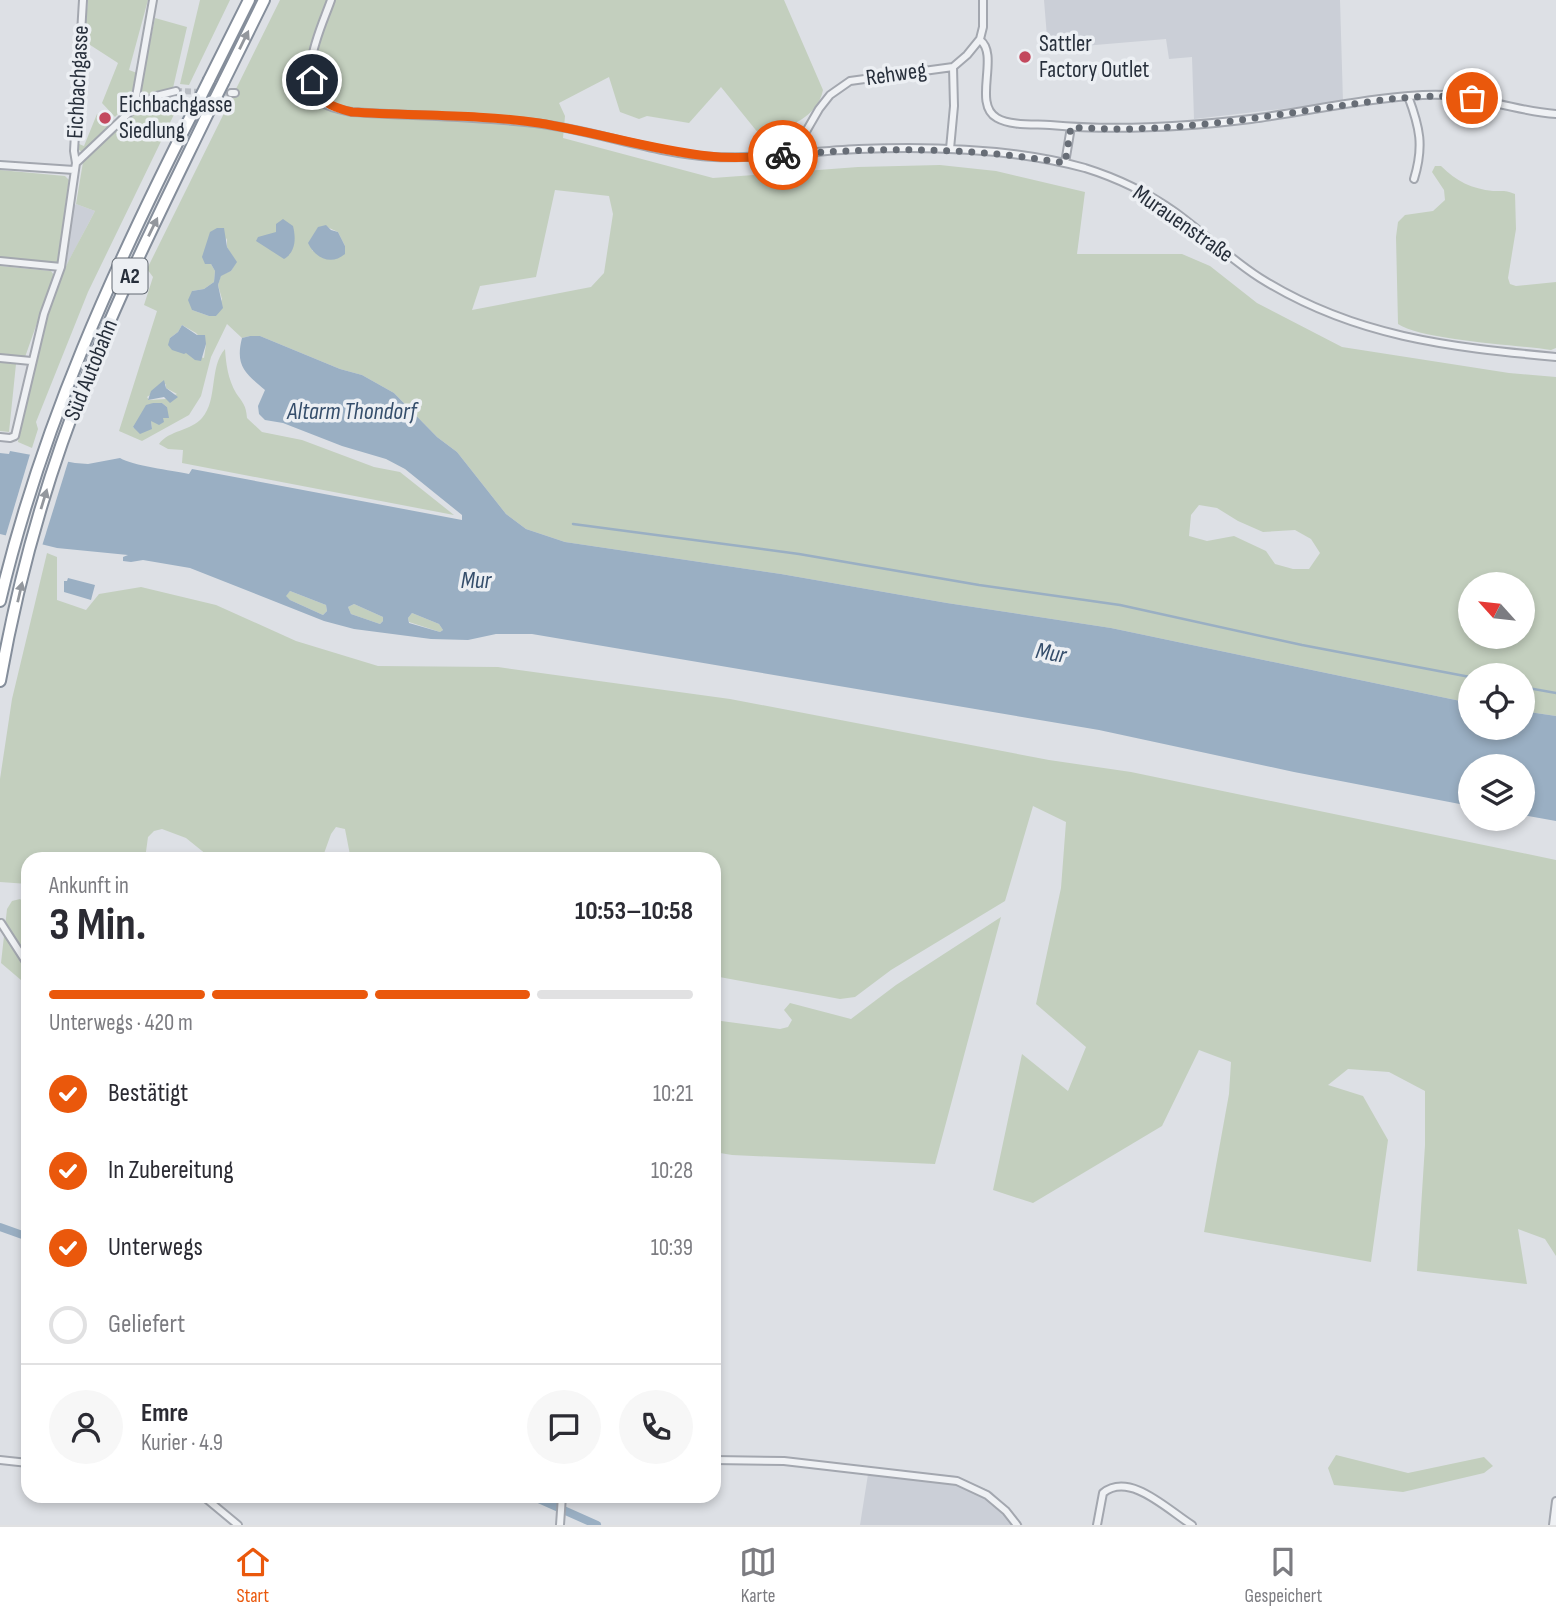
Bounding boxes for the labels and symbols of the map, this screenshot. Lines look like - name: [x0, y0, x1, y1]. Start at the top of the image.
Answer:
- street label: Eichbachgasse: [61, 25, 95, 139]
- one-way arrow: [238, 30, 250, 50]
- place label: Sattler Factory Outlet: [1039, 30, 1149, 84]
- marker: Sattler Factory Outlet: [1017, 49, 1033, 65]
- pin: [282, 50, 342, 110]
- street label: Rehweg: [864, 56, 928, 92]
- pin: [1442, 68, 1502, 128]
- place label: Eichbachgasse Siedlung: [119, 91, 232, 145]
- marker: Eichbachgasse Siedlung: [97, 110, 113, 126]
- courier: [748, 120, 818, 190]
- street label: Murauenstraße: [1127, 179, 1239, 269]
- one-way arrow: [147, 217, 159, 237]
- road number: A2: [113, 258, 148, 294]
- street label: Süd Autobahn: [58, 315, 124, 425]
- water label: Altarm Thondorf: [286, 397, 419, 426]
- one-way arrow: [40, 489, 50, 510]
- water label: Mur: [461, 566, 493, 595]
- north arrow: [1458, 572, 1535, 649]
- one-way arrow: [14, 581, 25, 603]
- water label: Mur: [1033, 636, 1070, 670]

